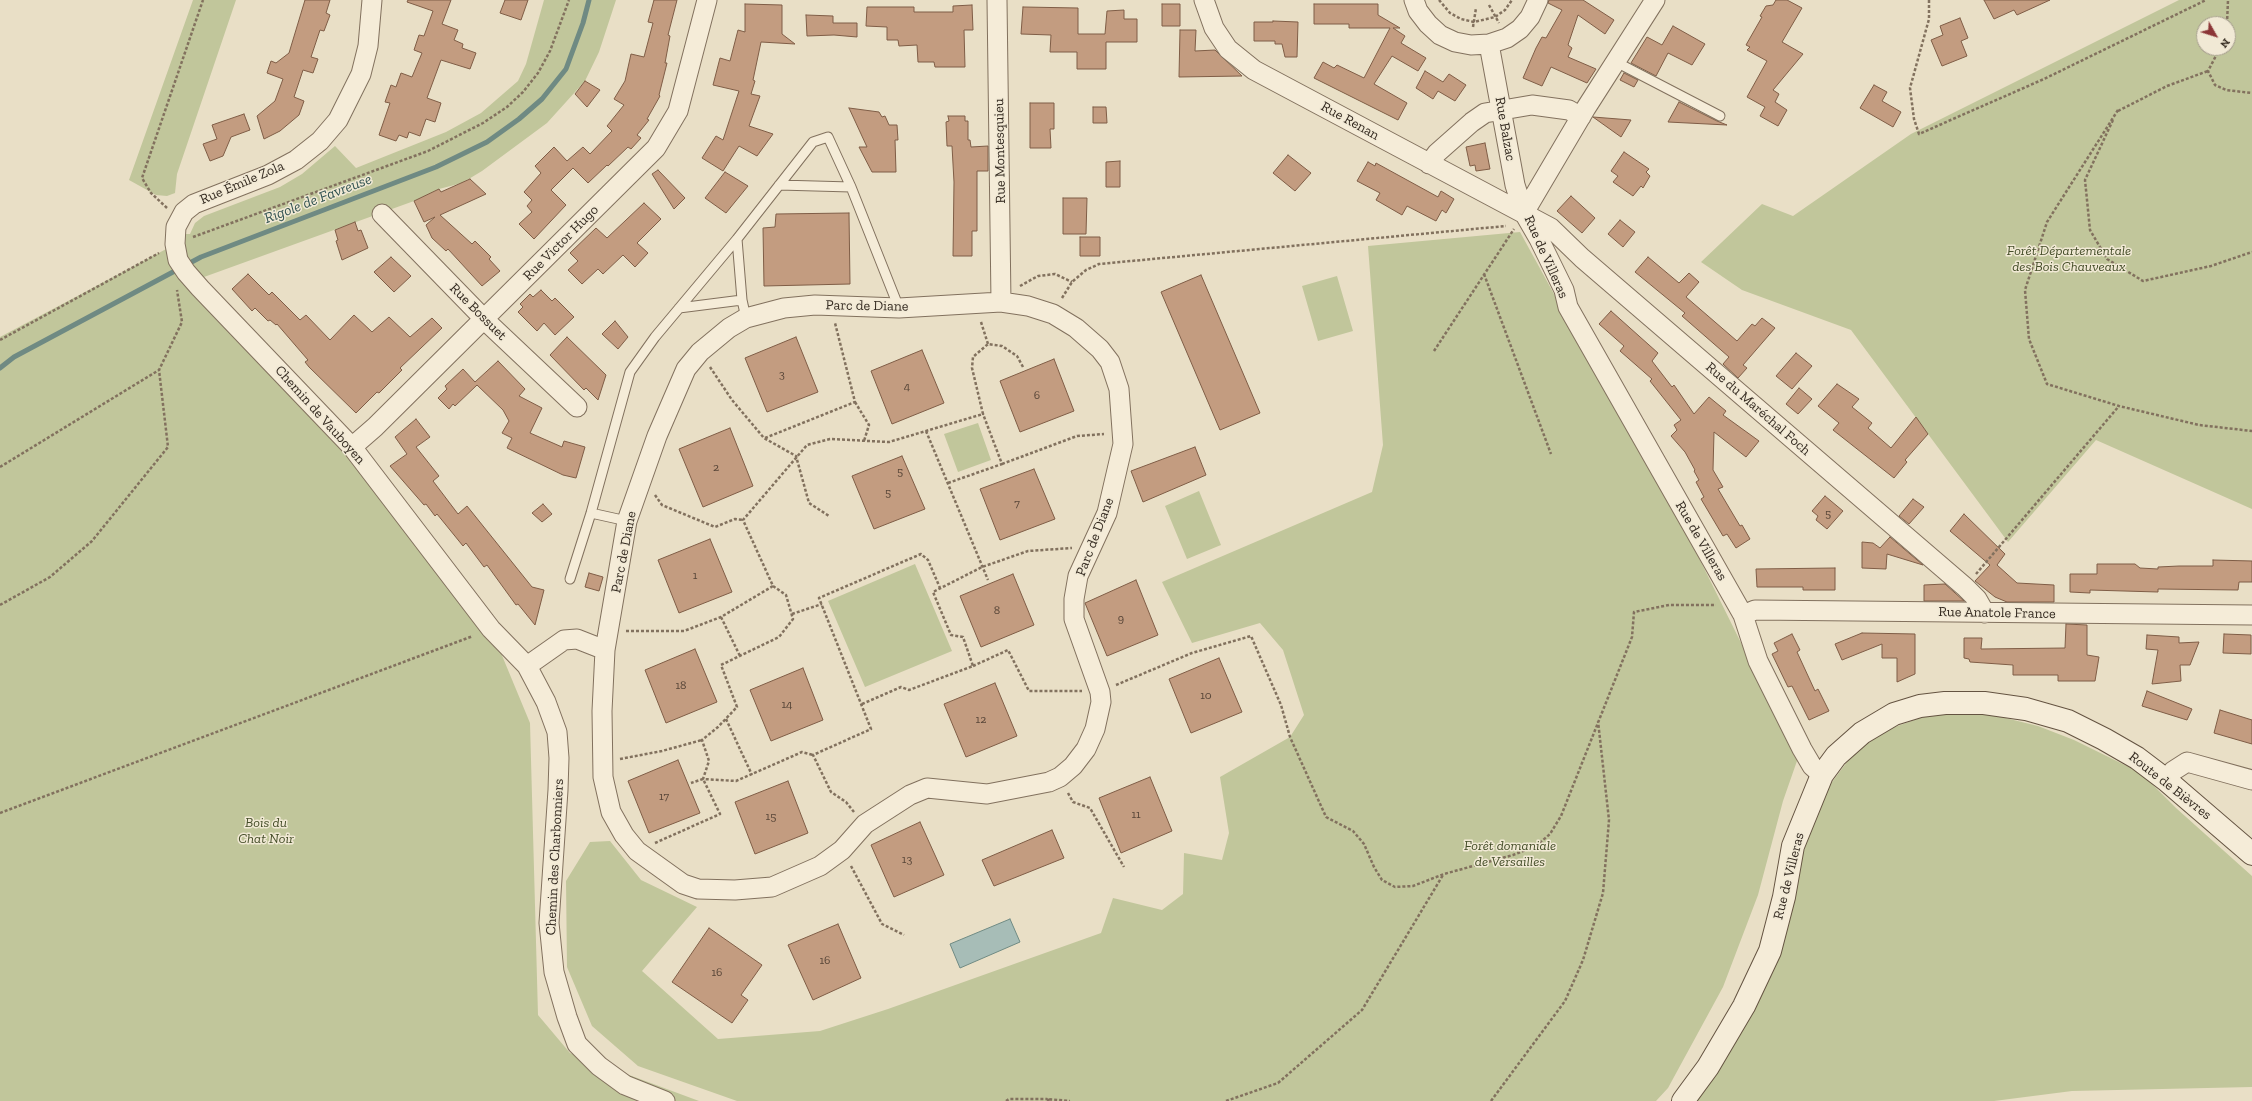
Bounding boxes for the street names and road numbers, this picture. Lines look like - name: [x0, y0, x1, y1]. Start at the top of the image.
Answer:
- street label: Rue Balzac: [1491, 96, 1519, 162]
- street label: Rue Montesquieu: [991, 98, 1009, 204]
- street label: Rue Renan: [1318, 98, 1382, 144]
- street label: Rue Émile Zola: [197, 158, 287, 208]
- street label: Rue Victor Hugo: [520, 202, 602, 284]
- street label: Rue de Villeras: [1520, 213, 1572, 301]
- street label: Rue Bossuet: [446, 280, 510, 344]
- street label: Parc de Diane: [825, 297, 909, 315]
- street label: Rue du Maréchal Foch: [1702, 359, 1814, 459]
- street label: Chemin de Vauboyen: [271, 362, 369, 468]
- street label: Parc de Diane: [1072, 495, 1118, 579]
- street label: Rue de Villeras: [1671, 498, 1731, 584]
- street label: Parc de Diane: [608, 510, 640, 594]
- street label: Rue Anatole France: [1938, 604, 2056, 622]
- street label: Route de Bièvres: [2125, 748, 2215, 824]
- street label: Chemin des Charbonniers: [543, 778, 567, 936]
- street label: Rue de Villeras: [1770, 831, 1808, 921]

